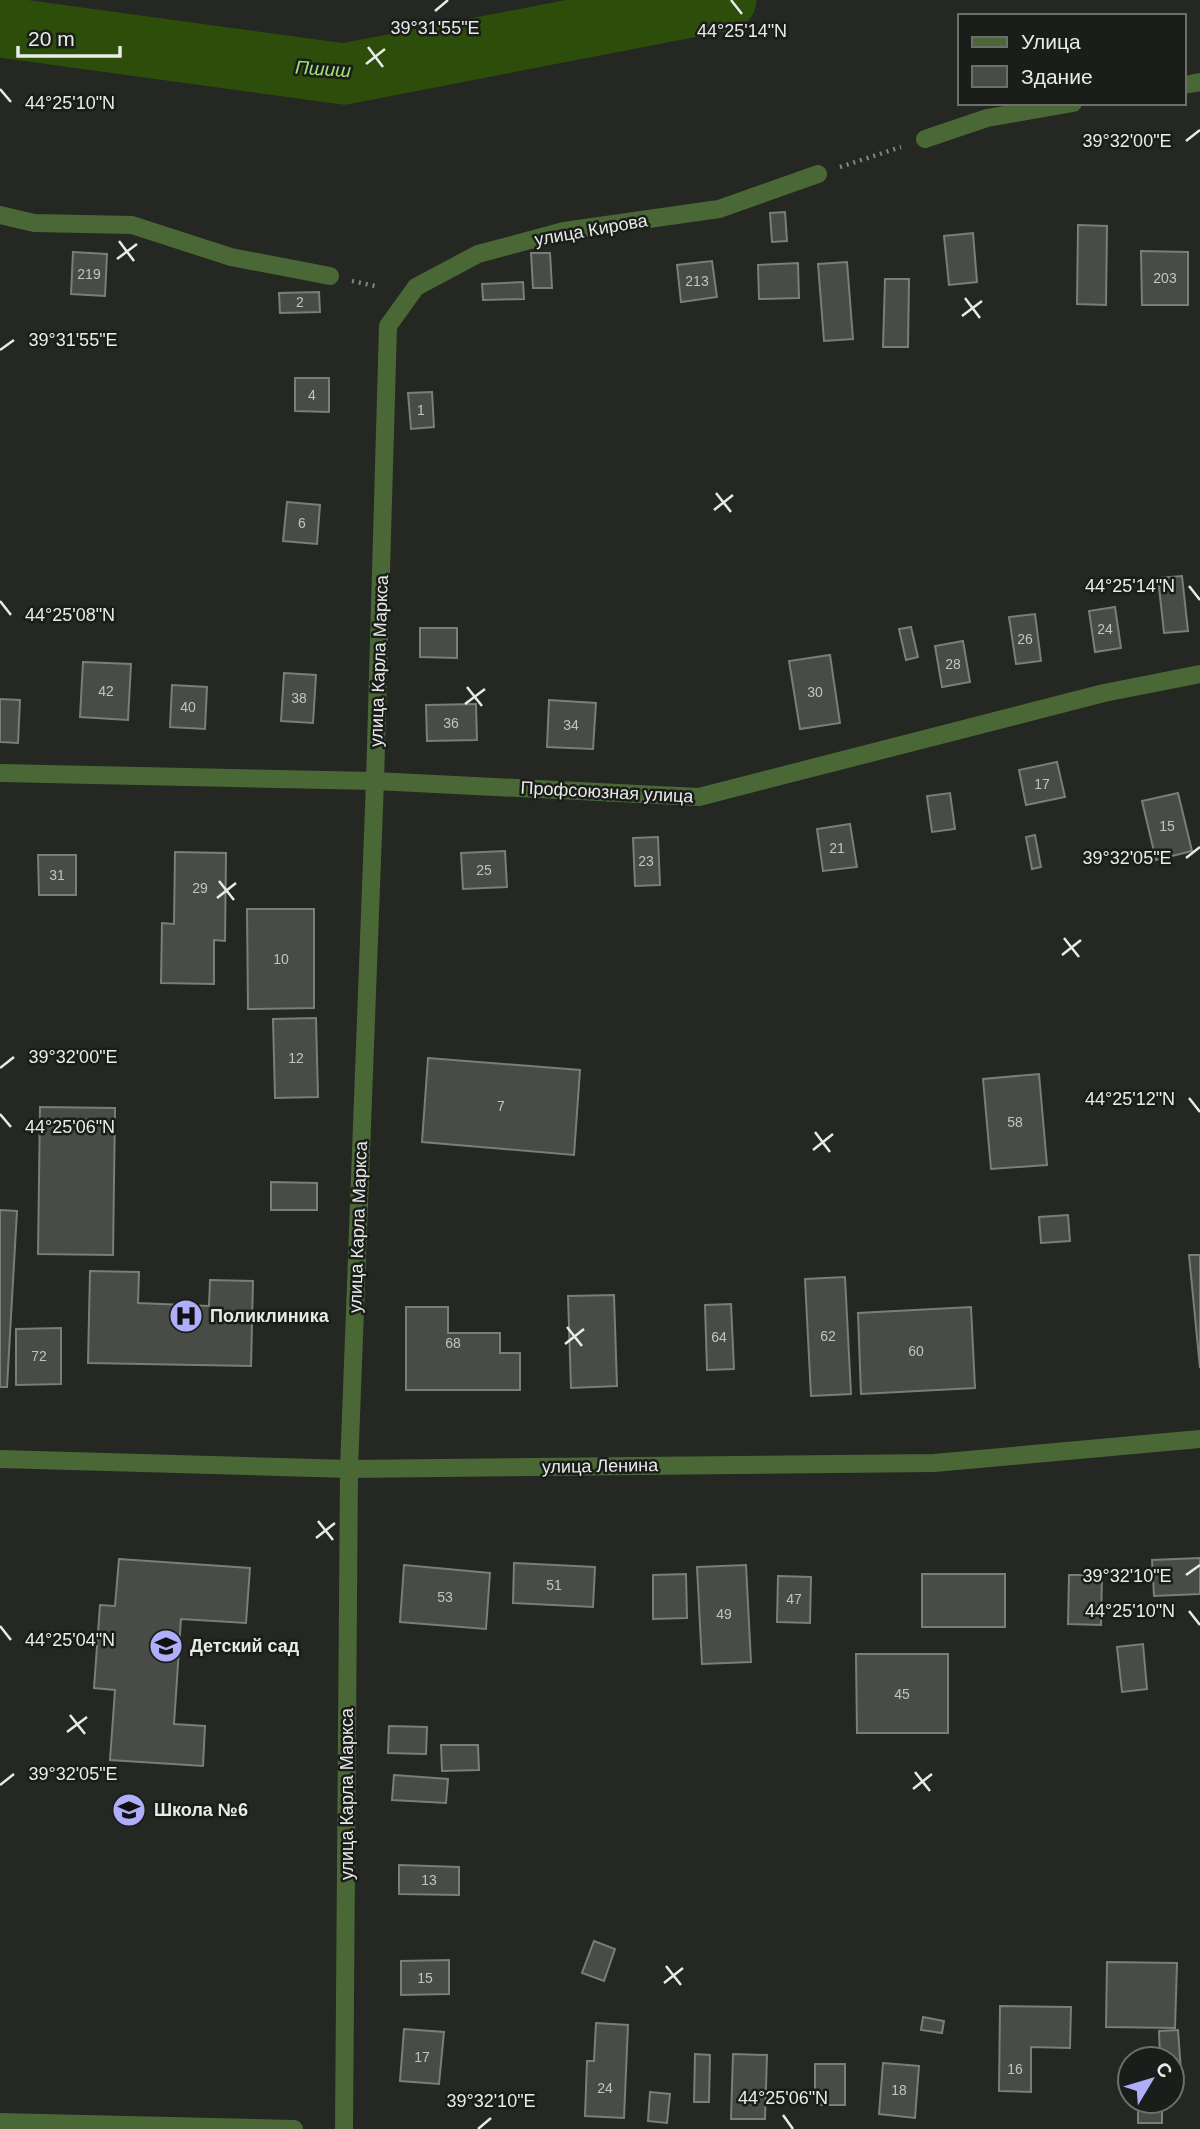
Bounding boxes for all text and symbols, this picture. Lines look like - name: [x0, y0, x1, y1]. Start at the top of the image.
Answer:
- scale bar: [18, 14, 119, 58]
- legend: [958, 14, 1186, 105]
- text: 39°31'55"E: [390, 18, 480, 38]
- text: 44°25'14"N: [697, 21, 787, 41]
- text: 20 m: [28, 27, 75, 50]
- text: Улица: [1021, 30, 1081, 53]
- water label: Пшиш: [294, 57, 352, 81]
- text: Здание: [1021, 65, 1093, 88]
- text: 44°25'10"N: [25, 93, 115, 113]
- text: 39°32'00"E: [1082, 131, 1172, 151]
- street label: улица Кирова: [533, 210, 650, 250]
- house number: 219: [77, 266, 101, 282]
- house number: 203: [1153, 270, 1177, 286]
- house number: 213: [685, 273, 709, 289]
- house number: 2: [296, 294, 304, 310]
- text: 39°31'55"E: [28, 330, 118, 350]
- house number: 4: [308, 387, 316, 403]
- house number: 1: [417, 402, 425, 418]
- house number: 6: [298, 515, 306, 531]
- street label: улица Карла Маркса: [366, 574, 392, 747]
- text: 44°25'14"N: [1085, 576, 1175, 596]
- text: 44°25'08"N: [25, 605, 115, 625]
- house number: 24: [1097, 621, 1113, 637]
- house number: 26: [1017, 631, 1033, 647]
- house number: 28: [945, 656, 961, 672]
- house number: 42: [98, 683, 114, 699]
- house number: 30: [807, 684, 823, 700]
- house number: 38: [291, 690, 307, 706]
- house number: 40: [180, 699, 196, 715]
- house number: 36: [443, 715, 459, 731]
- house number: 34: [563, 717, 579, 733]
- house number: 17: [1034, 776, 1050, 792]
- street label: Профсоюзная улица: [520, 777, 695, 807]
- house number: 15: [1159, 818, 1175, 834]
- house number: 21: [829, 840, 845, 856]
- text: 39°32'05"E: [1082, 848, 1172, 868]
- house number: 23: [638, 853, 654, 869]
- house number: 25: [476, 862, 492, 878]
- house number: 31: [49, 867, 65, 883]
- house number: 29: [192, 880, 208, 896]
- house number: 10: [273, 951, 289, 967]
- text: 39°32'00"E: [28, 1047, 118, 1067]
- house number: 12: [288, 1050, 304, 1066]
- text: 44°25'12"N: [1085, 1089, 1175, 1109]
- house number: 7: [497, 1098, 505, 1114]
- house number: 58: [1007, 1114, 1023, 1130]
- text: 44°25'06"N: [25, 1117, 115, 1137]
- street label: улица Карла Маркса: [345, 1140, 371, 1313]
- hospital icon: Поликлиника: [167, 1297, 205, 1335]
- place label: Поликлиника: [210, 1306, 330, 1326]
- house number: 62: [820, 1328, 836, 1344]
- house number: 64: [711, 1329, 727, 1345]
- house number: 68: [445, 1335, 461, 1351]
- house number: 60: [908, 1343, 924, 1359]
- house number: 72: [31, 1348, 47, 1364]
- street label: улица Ленина: [542, 1455, 659, 1477]
- text: 39°32'10"E: [1082, 1566, 1172, 1586]
- house number: 51: [546, 1577, 562, 1593]
- house number: 53: [437, 1589, 453, 1605]
- house number: 47: [786, 1591, 802, 1607]
- text: 44°25'10"N: [1085, 1601, 1175, 1621]
- house number: 49: [716, 1606, 732, 1622]
- school or university icon: Детский сад: [147, 1627, 185, 1665]
- text: 44°25'04"N: [25, 1630, 115, 1650]
- place label: Детский сад: [190, 1636, 300, 1656]
- house number: 45: [894, 1686, 910, 1702]
- street label: улица Карла Маркса: [337, 1707, 357, 1880]
- text: 39°32'05"E: [28, 1764, 118, 1784]
- school or university icon: Школа №6: [110, 1791, 148, 1829]
- place label: Школа №6: [154, 1800, 248, 1820]
- house number: 13: [421, 1872, 437, 1888]
- house number: 15: [417, 1970, 433, 1986]
- north arrow: [1116, 2045, 1186, 2115]
- house number: 17: [414, 2049, 430, 2065]
- text: С: [1152, 2058, 1177, 2082]
- house number: 16: [1007, 2061, 1023, 2077]
- house number: 24: [597, 2080, 613, 2096]
- house number: 18: [891, 2082, 907, 2098]
- text: 44°25'06"N: [738, 2088, 828, 2108]
- text: 39°32'10"E: [446, 2091, 536, 2111]

